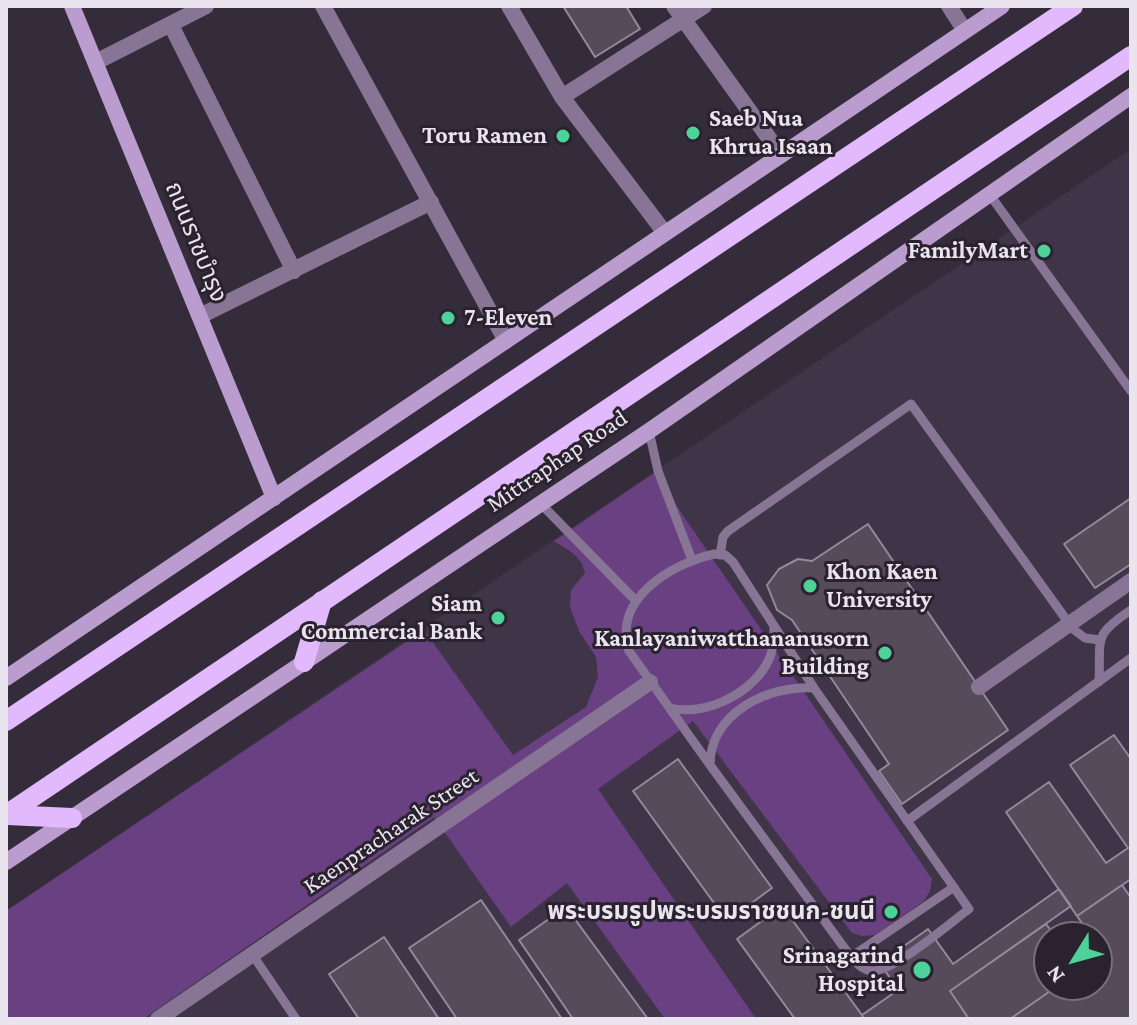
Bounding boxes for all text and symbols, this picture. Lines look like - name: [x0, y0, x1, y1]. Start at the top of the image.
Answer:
- place label: Saeb Nua Khrua Isaan: [709, 105, 833, 161]
- place label: Toru Ramen: [422, 122, 547, 150]
- marker: Saeb Nua Khrua Isaan: [684, 124, 702, 142]
- marker: Toru Ramen: [554, 127, 572, 145]
- street label: ถนนราชบำรุง: [159, 178, 233, 306]
- place label: FamilyMart: [908, 237, 1028, 265]
- marker: FamilyMart: [1035, 242, 1053, 260]
- place label: 7-Eleven: [464, 304, 552, 332]
- marker: 7-Eleven: [439, 309, 457, 327]
- street label: Mittraphap Road: [481, 403, 633, 519]
- place label: Khon Kaen University: [826, 558, 938, 614]
- marker: Khon Kaen University: [801, 577, 819, 595]
- place label: Siam Commercial Bank: [301, 590, 482, 646]
- marker: Siam Commercial Bank: [489, 609, 507, 627]
- place label: Kanlayaniwatthananusorn Building: [594, 625, 869, 681]
- marker: Kanlayaniwatthananusorn Building: [876, 644, 894, 662]
- street label: Kaenpracharak Street: [298, 762, 484, 900]
- place label: พระบรมรูปพระบรมราชชนก-ชนนี: [547, 898, 875, 926]
- marker: พระบรมรูปพระบรมราชชนก-ชนนี: [882, 903, 900, 921]
- north arrow: [1033, 921, 1113, 1001]
- place label: Srinagarind Hospital: [783, 942, 904, 998]
- marker: Srinagarind Hospital: [911, 959, 933, 981]
- text: N: [1041, 961, 1070, 988]

